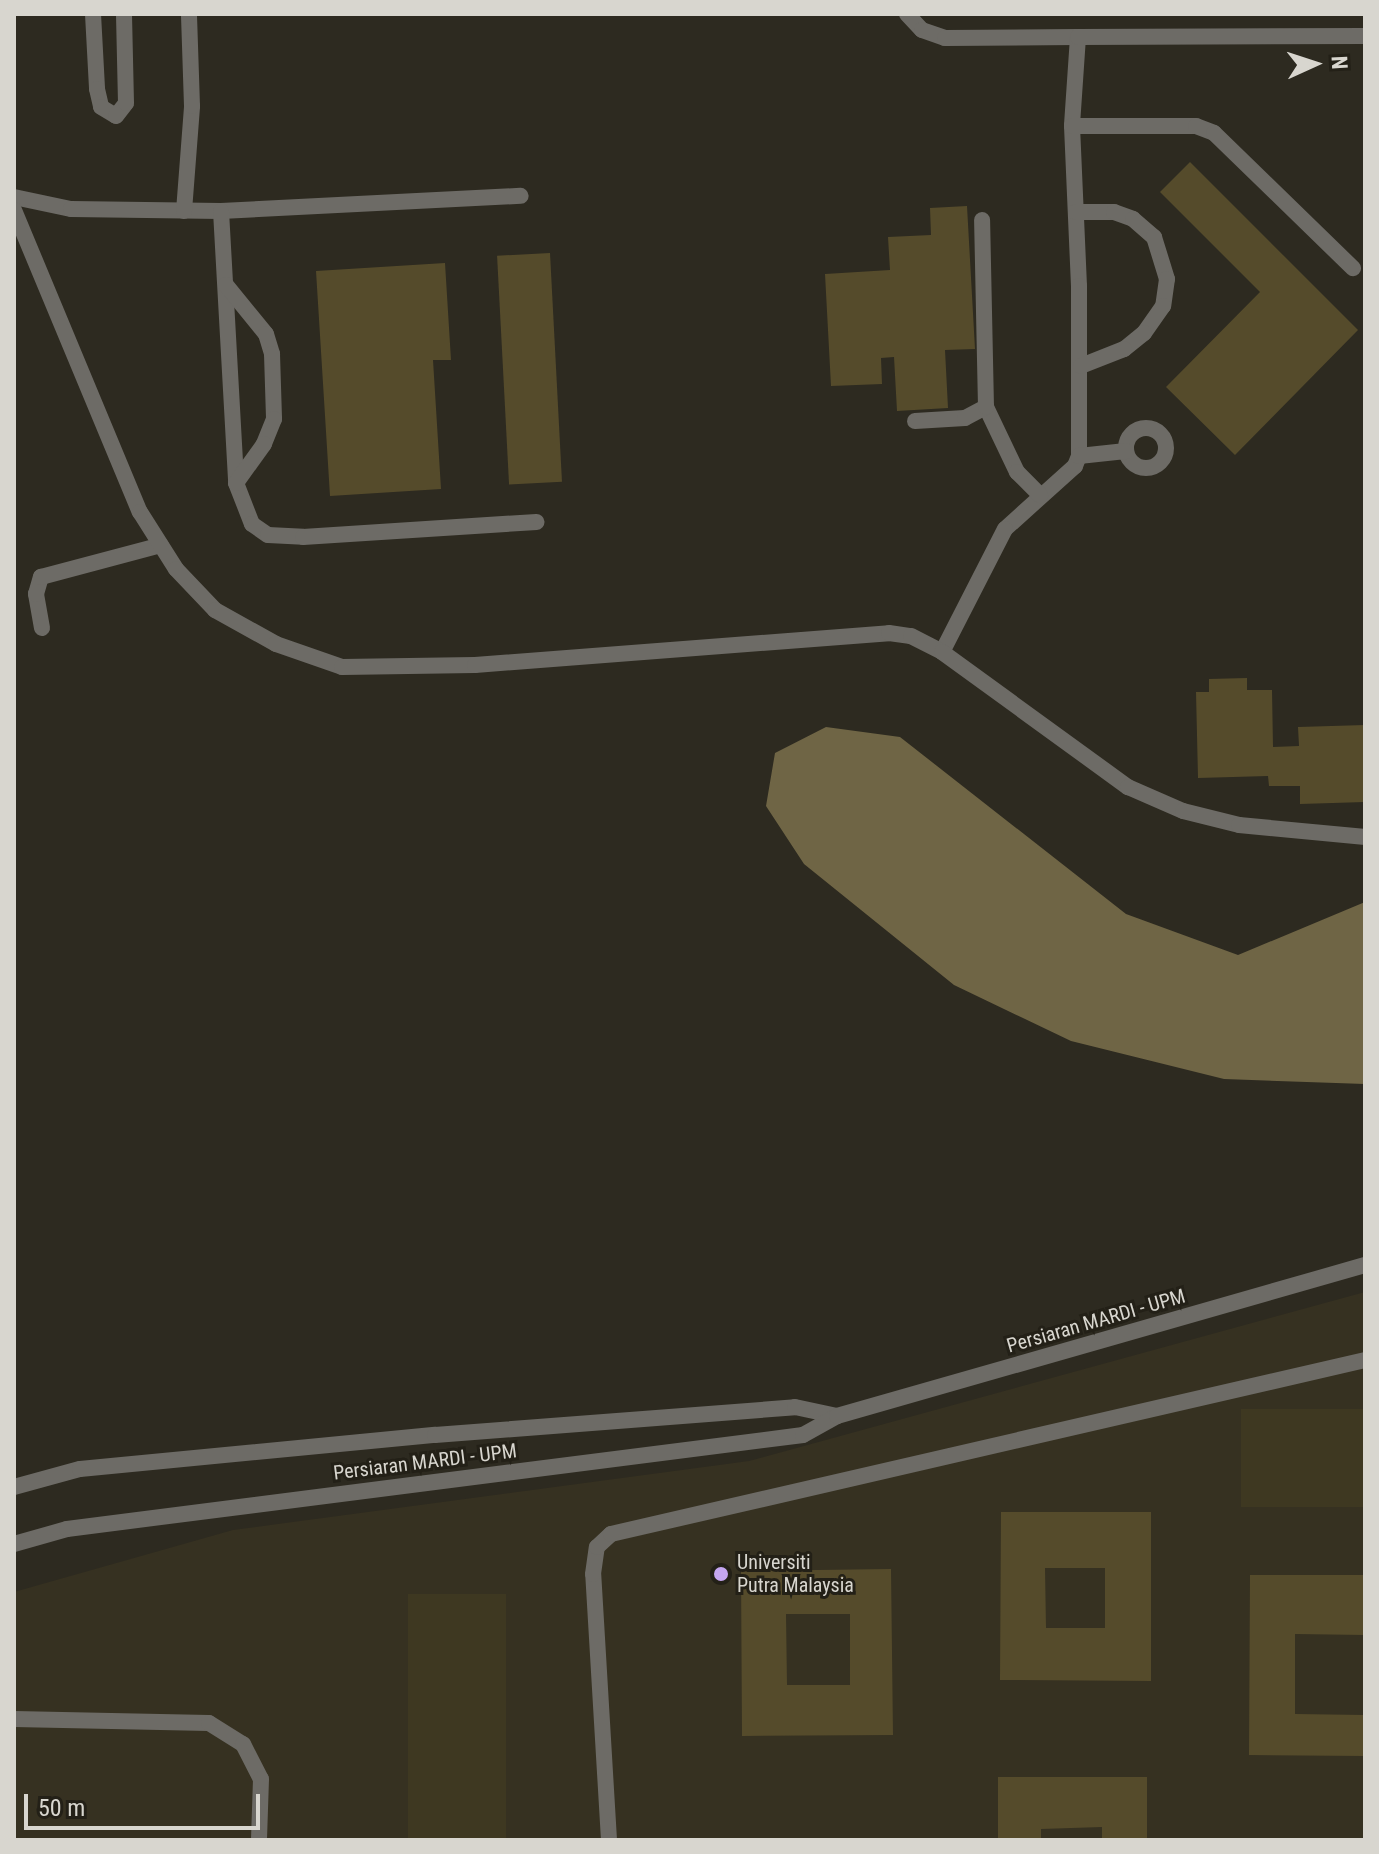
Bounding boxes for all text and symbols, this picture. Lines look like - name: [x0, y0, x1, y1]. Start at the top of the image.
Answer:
- north arrow: [1275, 24, 1355, 104]
- text: N: [1327, 55, 1352, 70]
- street label: Persiaran MARDI - UPM: [1004, 1284, 1188, 1358]
- street label: Persiaran MARDI - UPM: [332, 1439, 518, 1485]
- place label: Universiti Putra Malaysia: [737, 1550, 854, 1597]
- marker: Universiti Putra Malaysia: [712, 1565, 730, 1583]
- scale bar: [28, 1778, 264, 1828]
- text: 50 m: [38, 1794, 85, 1822]

